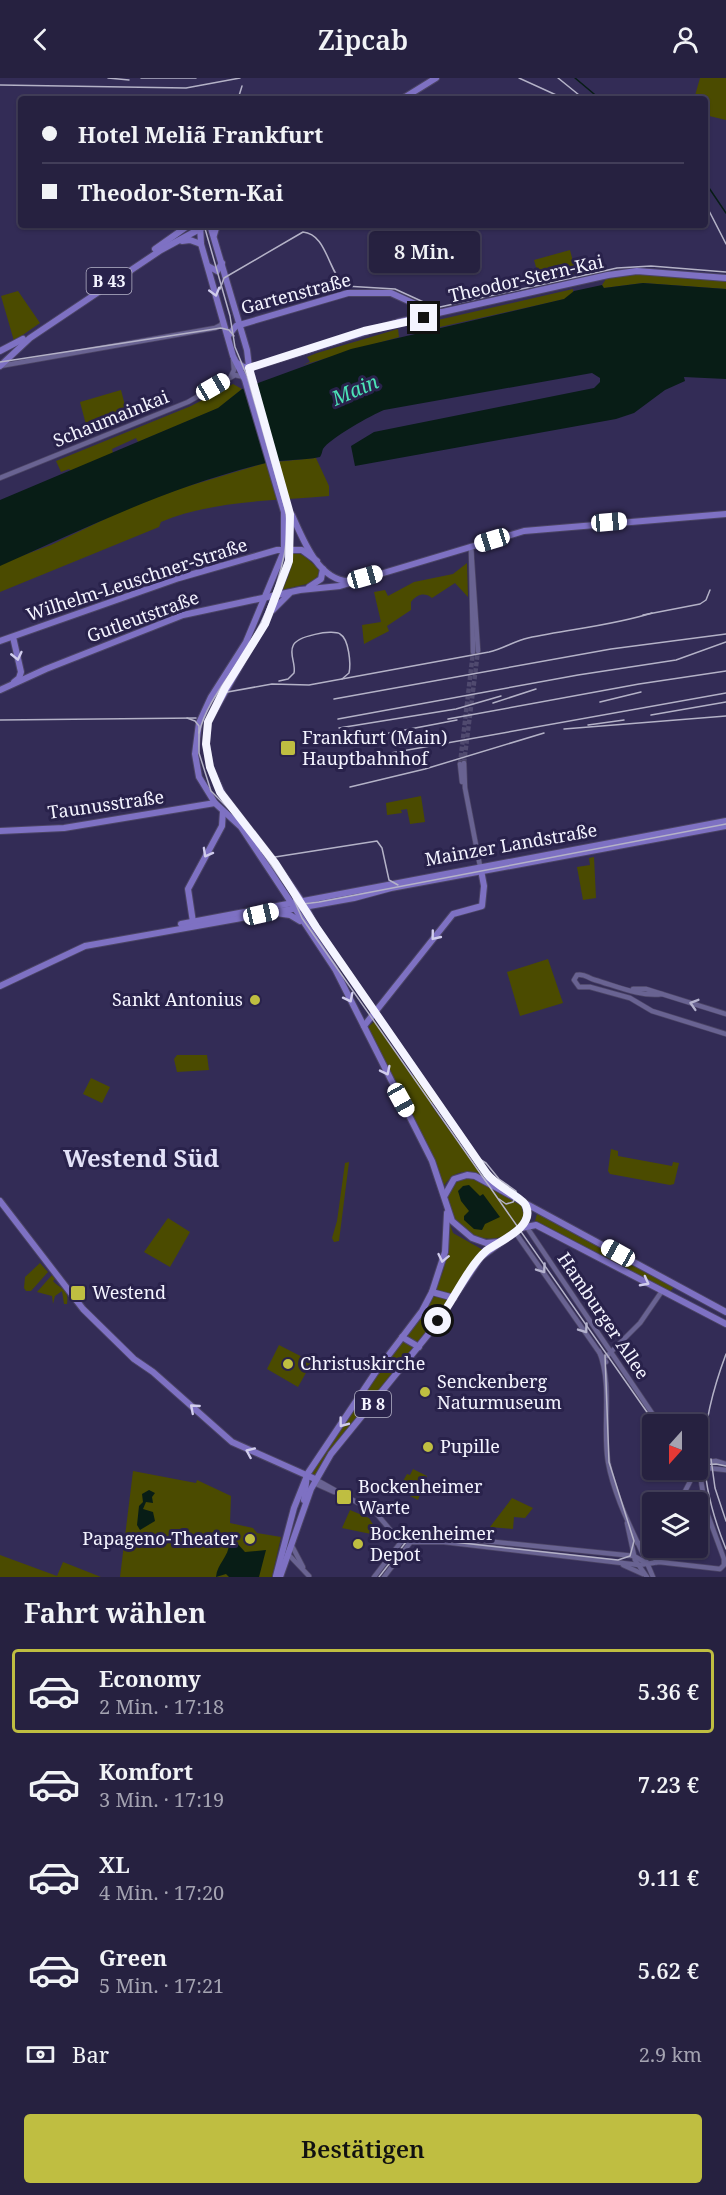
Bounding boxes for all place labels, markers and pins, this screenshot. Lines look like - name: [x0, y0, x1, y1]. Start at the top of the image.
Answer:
- place label: Frankfurt (Main) Hauptbahnhof: [302, 725, 447, 770]
- marker: Frankfurt (Main) Hauptbahnhof: [279, 739, 297, 757]
- place label: Sankt Antonius: [112, 987, 243, 1011]
- marker: Sankt Antonius: [248, 993, 262, 1007]
- place label: Westend: [92, 1280, 166, 1304]
- marker: Westend: [69, 1284, 87, 1302]
- place label: Christuskirche: [300, 1351, 425, 1375]
- marker: Christuskirche: [281, 1357, 295, 1371]
- place label: Senckenberg Naturmuseum: [437, 1369, 562, 1414]
- marker: Senckenberg Naturmuseum: [418, 1385, 432, 1399]
- place label: Pupille: [440, 1434, 500, 1458]
- marker: Pupille: [421, 1440, 435, 1454]
- place label: Bockenheimer Warte: [358, 1474, 483, 1519]
- marker: Bockenheimer Warte: [335, 1488, 353, 1506]
- place label: Bockenheimer Depot: [370, 1521, 495, 1566]
- place label: Papageno-Theater: [82, 1526, 239, 1550]
- marker: Papageno-Theater: [243, 1532, 257, 1546]
- marker: Bockenheimer Depot: [351, 1537, 365, 1551]

